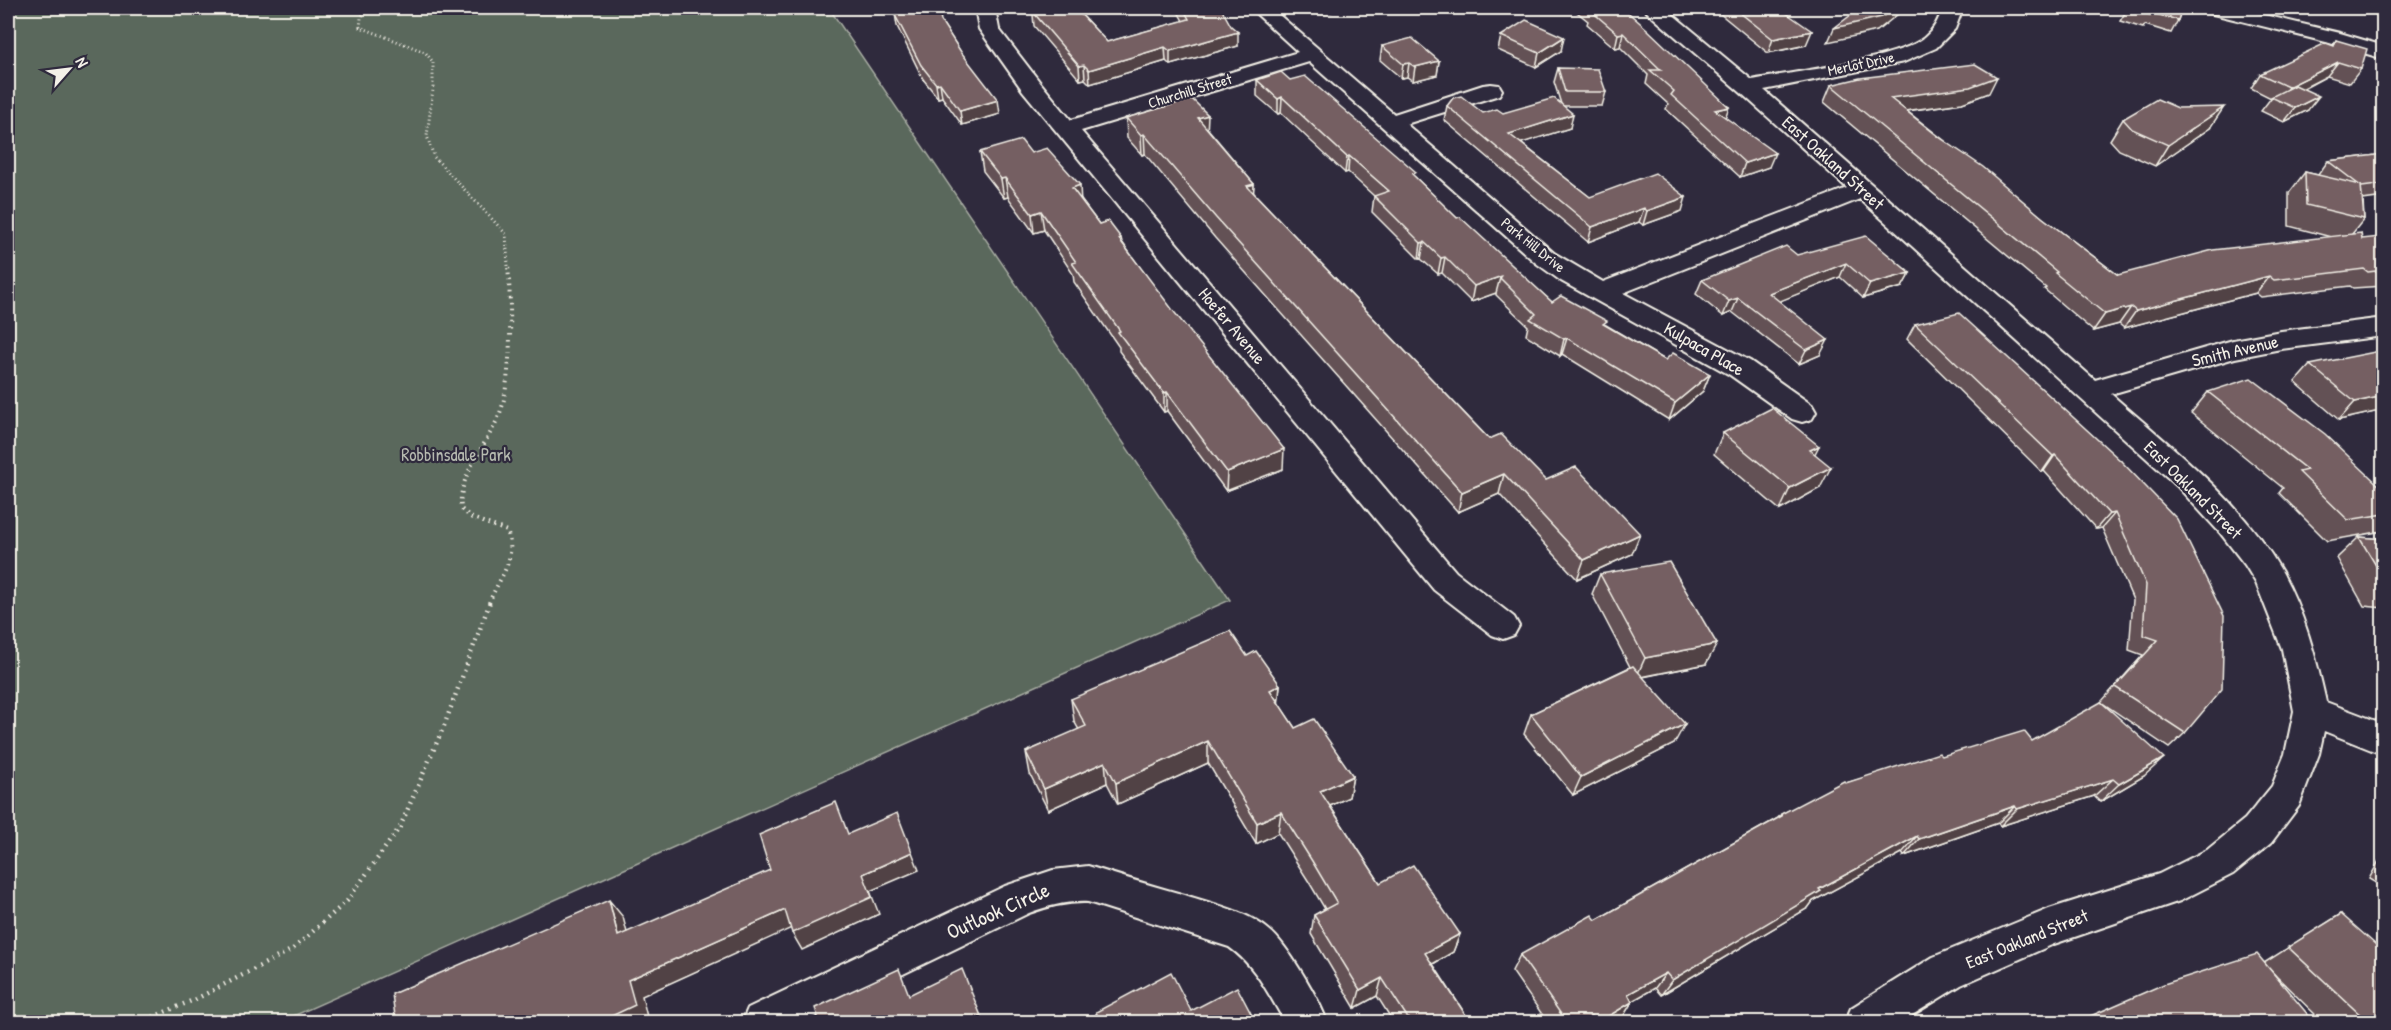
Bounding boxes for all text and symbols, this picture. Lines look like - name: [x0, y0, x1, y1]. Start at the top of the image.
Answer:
- north arrow: [39, 39, 99, 99]
- street label: Merlot Drive: [1826, 46, 1896, 81]
- text: N: [71, 53, 94, 71]
- street label: Churchill Street: [1145, 68, 1235, 113]
- street label: East Oakland Street: [1777, 110, 1891, 216]
- street label: Park Hill Drive: [1497, 212, 1570, 277]
- street label: Hoefer Avenue: [1193, 282, 1272, 369]
- street label: Kulpaca Place: [1659, 315, 1749, 382]
- street label: Smith Avenue: [2189, 328, 2281, 373]
- street label: East Oakland Street: [2139, 435, 2249, 545]
- park label: Robbinsdale Park: [401, 442, 511, 467]
- street label: Outlook Circle: [942, 875, 1054, 946]
- street label: East Oakland Street: [1962, 902, 2092, 974]

